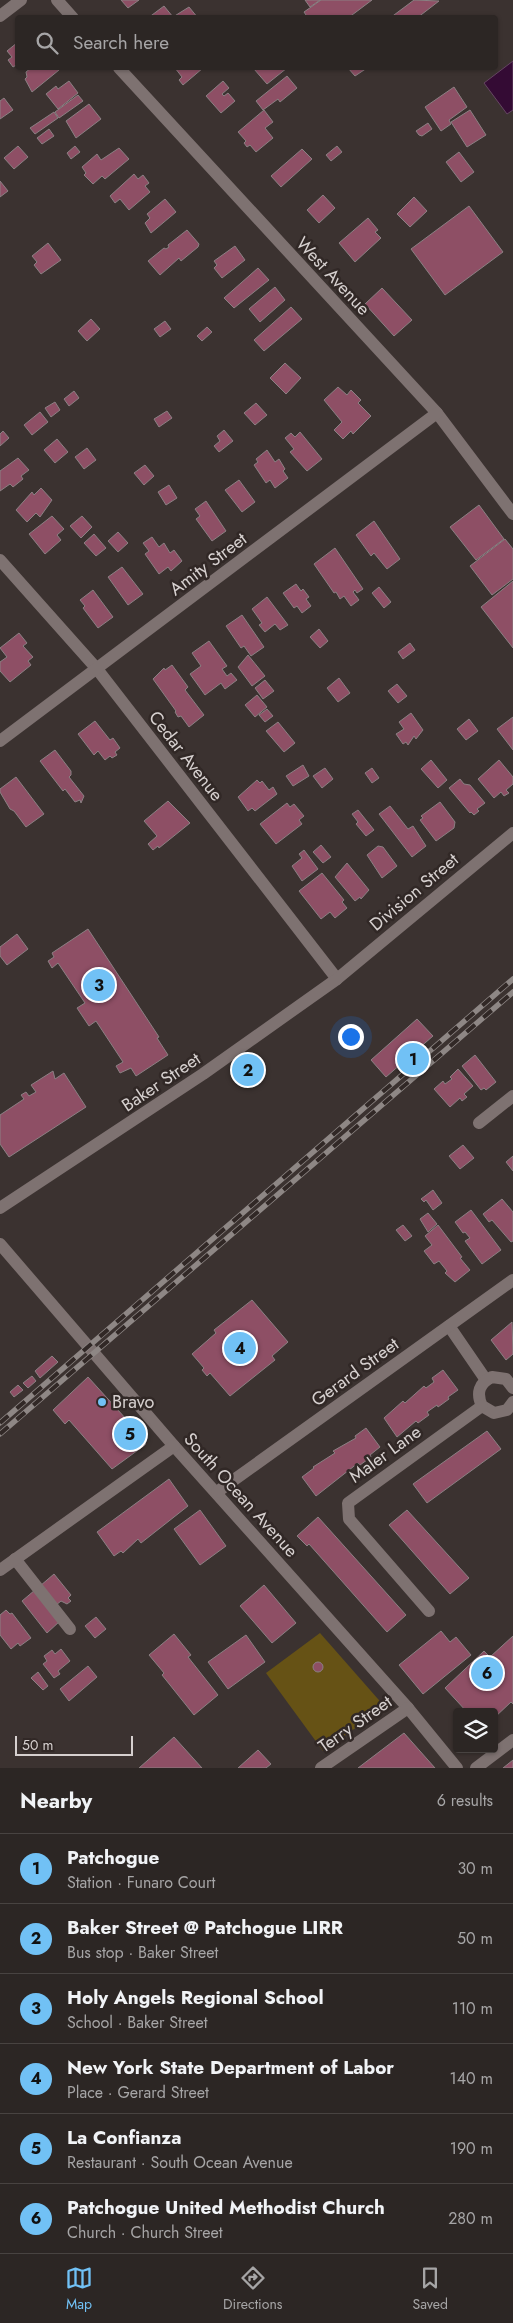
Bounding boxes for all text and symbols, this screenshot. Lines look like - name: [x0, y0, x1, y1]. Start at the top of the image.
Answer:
- search box: [15, 15, 498, 70]
- icon: search: [33, 29, 61, 57]
- text: Search here: [73, 29, 169, 56]
- street label: West Avenue: [290, 231, 376, 321]
- street label: Amity Street: [164, 526, 253, 602]
- street label: Cedar Avenue: [142, 705, 230, 807]
- street label: Division Street: [364, 847, 465, 937]
- pin: 3: [83, 966, 115, 1004]
- your location: [338, 1024, 364, 1050]
- pin: 1: [397, 1040, 429, 1078]
- street label: Baker Street: [116, 1046, 206, 1118]
- pin: 2: [232, 1051, 264, 1089]
- pin: 4: [224, 1329, 256, 1367]
- street label: Gerard Street: [306, 1331, 405, 1413]
- place label: Bravo: [112, 1389, 154, 1415]
- marker: Bravo: [96, 1396, 108, 1408]
- pin: 5: [114, 1415, 146, 1453]
- street label: Maler Lane: [344, 1419, 426, 1489]
- street label: South Ocean Avenue: [178, 1427, 304, 1563]
- pin: 6: [471, 1654, 503, 1692]
- street label: Terry Street: [313, 1689, 398, 1759]
- map controls: [453, 1708, 498, 1753]
- button: layers: [453, 1708, 498, 1753]
- scale bar: [15, 1733, 132, 1756]
- text: 50 m: [22, 1735, 53, 1755]
- text: Nearby: [20, 1786, 92, 1816]
- text: 6 results: [437, 1789, 493, 1812]
- text: Patchogue: [67, 1844, 159, 1871]
- text: 1: [32, 1857, 40, 1880]
- text: 30 m: [457, 1857, 493, 1880]
- text: Station · Funaro Court: [67, 1871, 215, 1894]
- text: Baker Street @ Patchogue LIRR: [67, 1914, 343, 1941]
- text: 2: [31, 1927, 41, 1950]
- text: 50 m: [457, 1927, 493, 1950]
- text: Bus stop · Baker Street: [67, 1941, 218, 1964]
- text: Holy Angels Regional School: [67, 1984, 324, 2011]
- text: 3: [31, 1997, 41, 2020]
- text: 110 m: [452, 1997, 493, 2020]
- text: School · Baker Street: [67, 2011, 208, 2034]
- text: New York State Department of Labor: [67, 2054, 394, 2081]
- text: 4: [30, 2067, 42, 2090]
- text: 140 m: [450, 2067, 493, 2090]
- text: Place · Gerard Street: [67, 2081, 209, 2104]
- text: La Confianza: [67, 2124, 182, 2151]
- text: 5: [31, 2137, 41, 2160]
- text: 190 m: [450, 2137, 493, 2160]
- text: Restaurant · South Ocean Avenue: [67, 2151, 293, 2174]
- text: Patchogue United Methodist Church: [67, 2194, 385, 2221]
- text: 6: [31, 2207, 41, 2230]
- text: 280 m: [448, 2207, 493, 2230]
- text: Church · Church Street: [67, 2221, 223, 2244]
- tab: Map: [65, 2264, 93, 2314]
- tab: Directions: [223, 2264, 282, 2314]
- tab: Saved: [412, 2264, 448, 2314]

